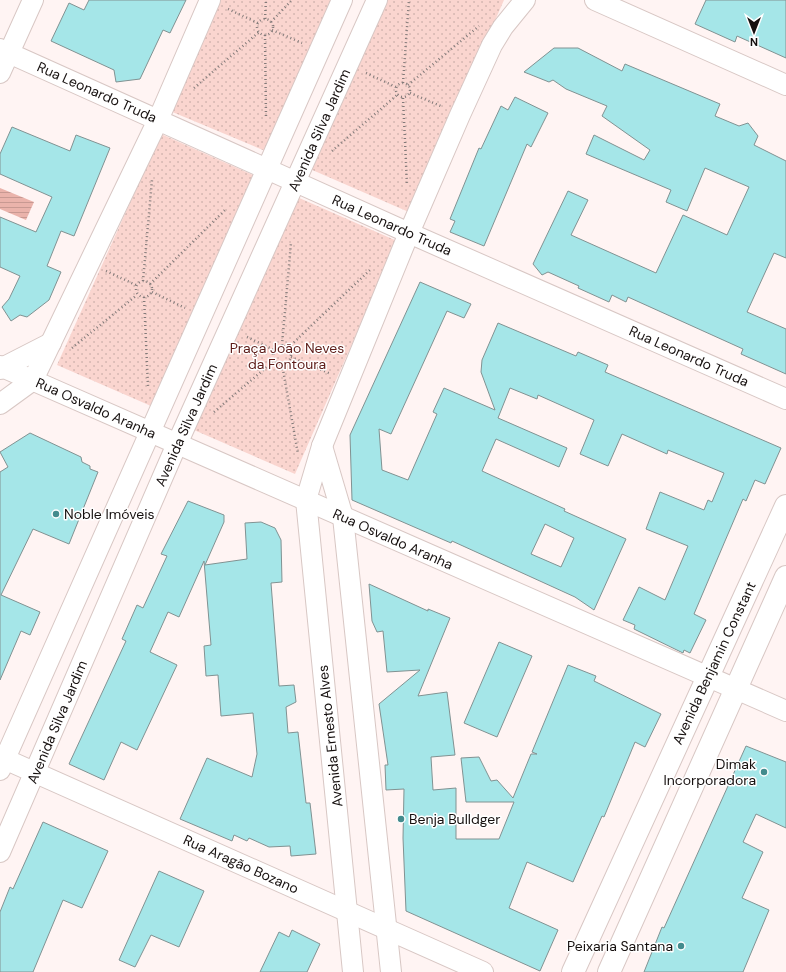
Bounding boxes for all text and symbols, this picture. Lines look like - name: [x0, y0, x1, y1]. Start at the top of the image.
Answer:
- north arrow: [734, 12, 774, 52]
- text: N: [750, 35, 758, 49]
- street label: Rua Leonardo Truda: [34, 58, 160, 126]
- street label: Avenida Silva Jardim: [284, 66, 354, 194]
- street label: Rua Leonardo Truda: [329, 191, 455, 259]
- street label: Rua Leonardo Truda: [626, 322, 752, 390]
- park label: Praça João Neves da Fontoura: [230, 339, 344, 373]
- street label: Avenida Silva Jardim: [151, 361, 221, 489]
- street label: Rua Osvaldo Aranha: [33, 373, 159, 443]
- street label: Rua Osvaldo Aranha: [330, 504, 456, 574]
- place label: Noble Imóveis: [64, 505, 155, 523]
- marker: Noble Imóveis: [51, 509, 61, 519]
- street label: Avenida Benjamin Constant: [668, 579, 760, 747]
- street label: Avenida Silva Jardim: [23, 658, 91, 786]
- street label: Avenida Ernesto Alves: [314, 664, 346, 808]
- place label: Dimak Incorporadora: [663, 755, 756, 789]
- marker: Dimak Incorporadora: [759, 767, 769, 777]
- place label: Benja Bulldger: [409, 810, 500, 828]
- marker: Benja Bulldger: [396, 814, 406, 824]
- street label: Rua Aragão Bozano: [181, 830, 301, 898]
- place label: Peixaria Santana: [567, 937, 673, 955]
- marker: Peixaria Santana: [676, 941, 686, 951]

